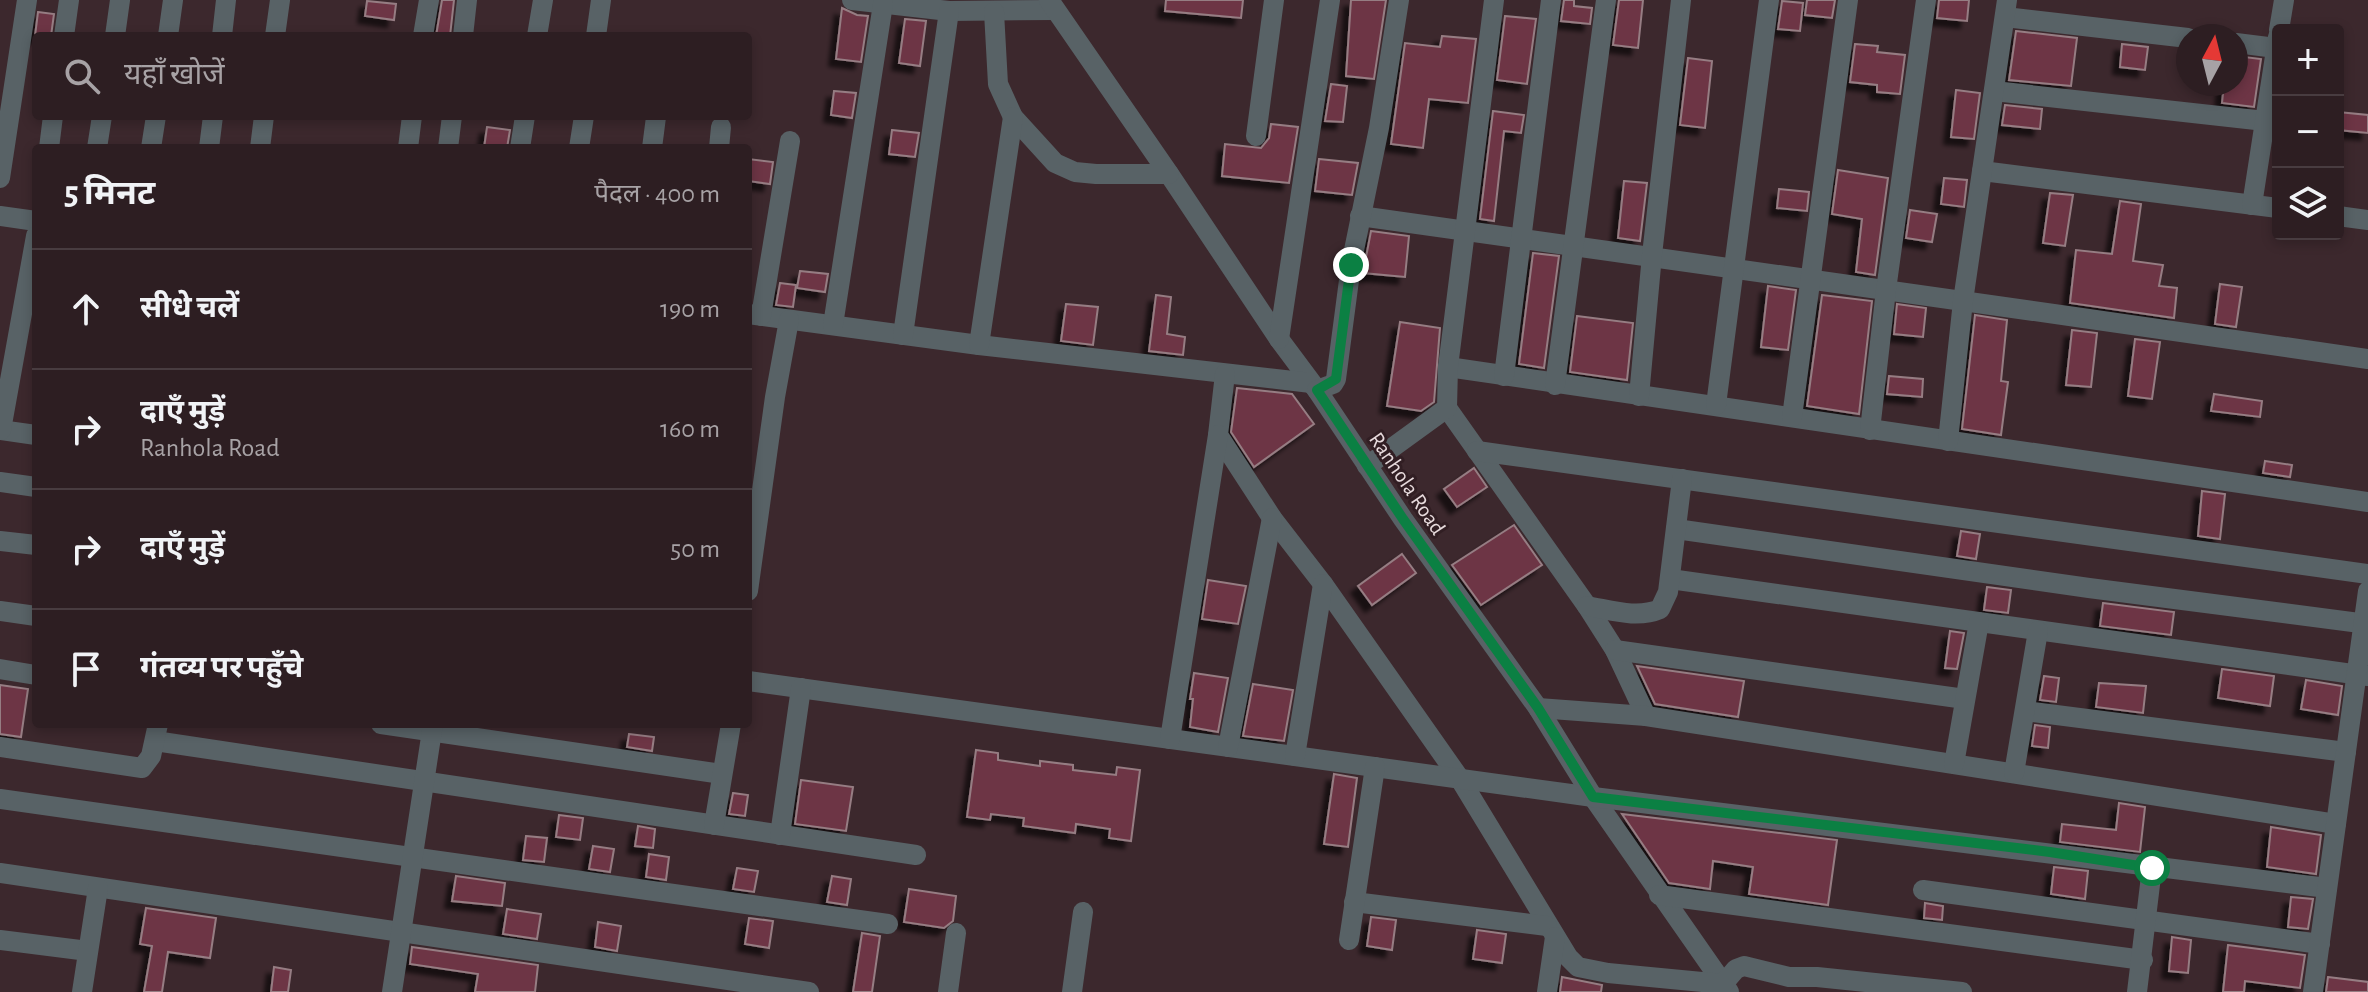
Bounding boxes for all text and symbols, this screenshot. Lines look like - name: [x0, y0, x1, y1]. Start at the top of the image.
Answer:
- north arrow: [2176, 24, 2248, 96]
- map controls: [2272, 24, 2344, 240]
- button: +: [2272, 24, 2344, 96]
- search box: [32, 32, 752, 120]
- icon: search: [60, 54, 104, 98]
- text: यहाँ खोजें: [124, 60, 225, 90]
- button: −: [2272, 96, 2344, 168]
- button: layers: [2272, 168, 2344, 240]
- text: 5 मिनट: [64, 177, 155, 211]
- text: पैदल · 400 m: [594, 181, 720, 207]
- route end: [1333, 247, 1369, 283]
- icon: ahead: [64, 287, 108, 331]
- text: सीधे चलें: [140, 293, 239, 323]
- text: 190 m: [660, 296, 720, 322]
- text: दाएँ मुड़ें: [140, 397, 225, 427]
- icon: right: [64, 407, 108, 451]
- text: 160 m: [660, 416, 720, 442]
- street label: Ranhola Road: [1365, 428, 1449, 539]
- text: Ranhola Road: [140, 435, 280, 461]
- icon: right: [64, 527, 108, 571]
- text: दाएँ मुड़ें: [140, 533, 225, 563]
- text: 50 m: [670, 536, 720, 562]
- icon: arrive: [64, 647, 108, 691]
- text: गंतव्य पर पहुँचे: [140, 653, 303, 683]
- route start: [2134, 850, 2170, 886]

